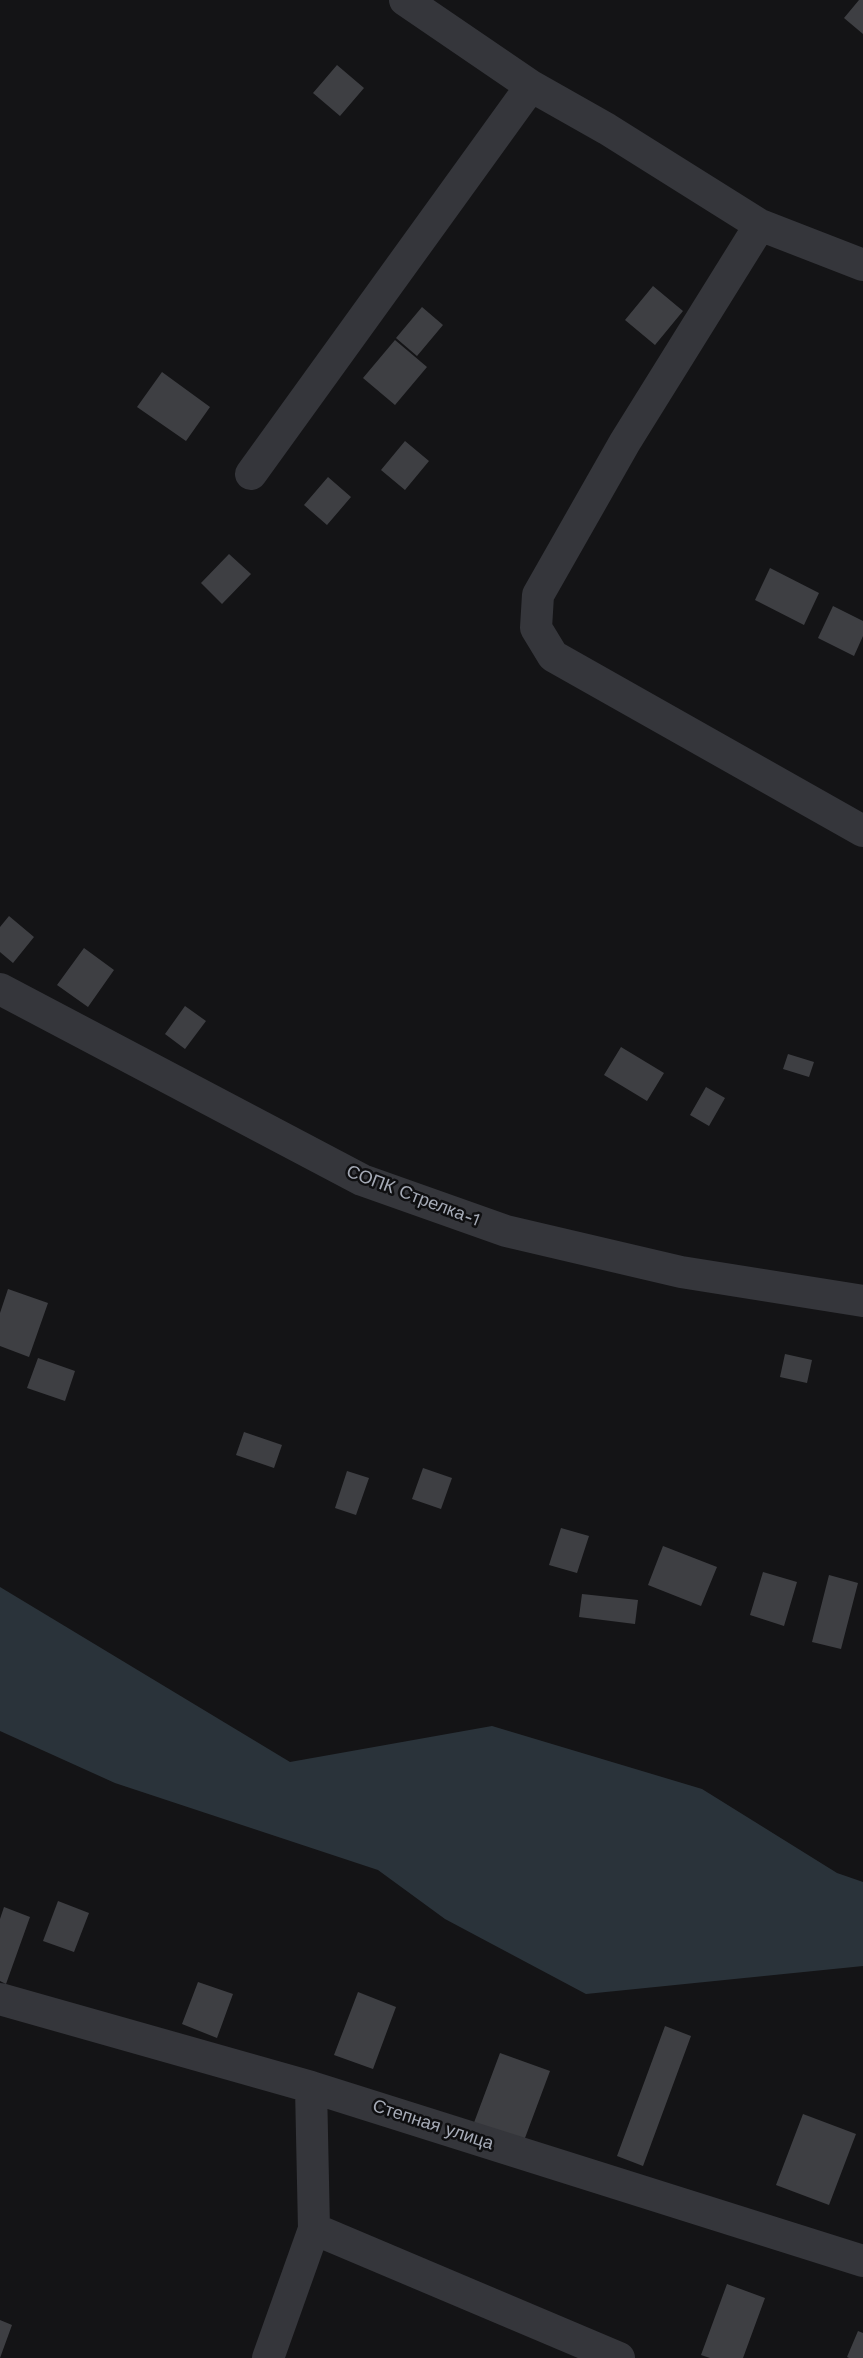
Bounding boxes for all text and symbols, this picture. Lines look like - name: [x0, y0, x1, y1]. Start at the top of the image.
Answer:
- street label: СОПК Стрелка-1: [343, 1161, 483, 1231]
- street label: Степная улица: [370, 2095, 496, 2155]

